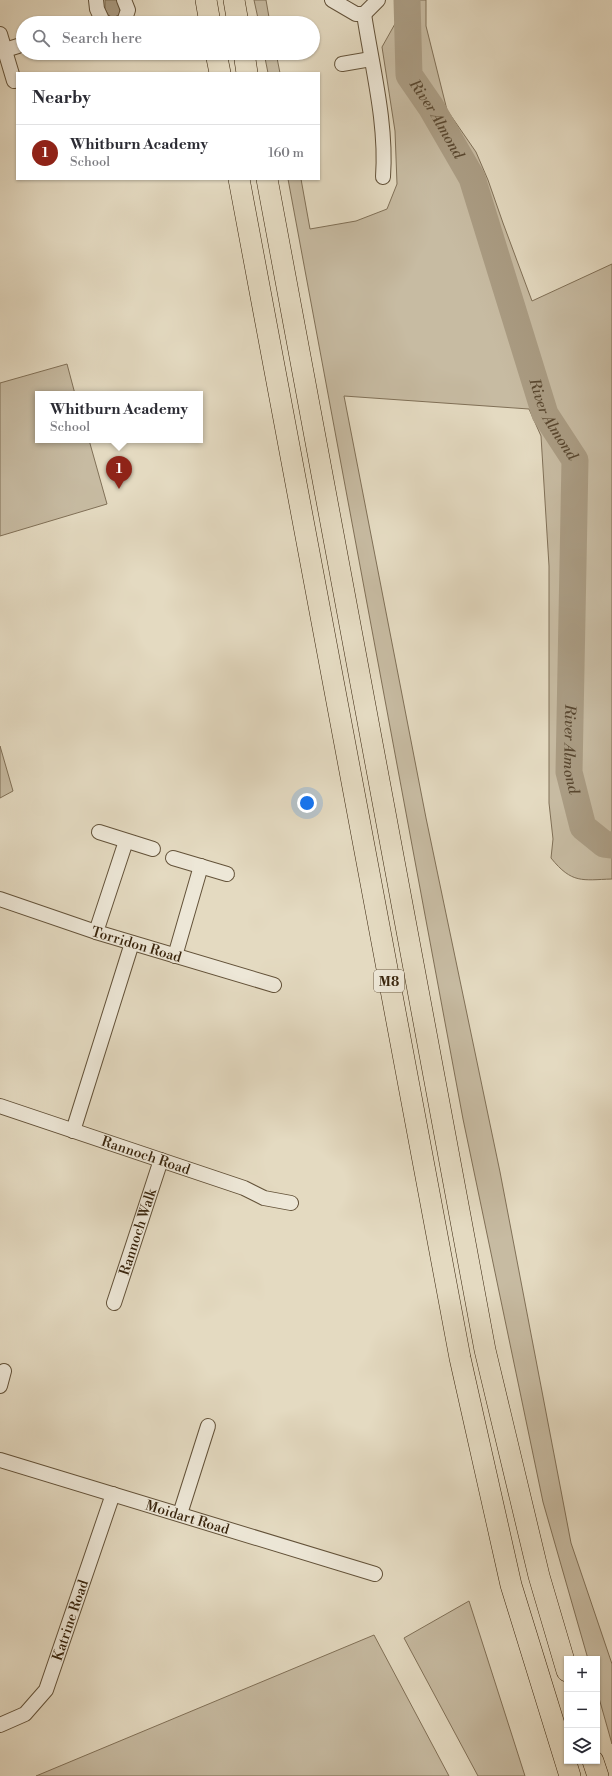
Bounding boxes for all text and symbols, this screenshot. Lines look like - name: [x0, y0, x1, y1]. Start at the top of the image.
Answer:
- search box: [16, 16, 320, 60]
- icon: search: [30, 27, 52, 49]
- text: Search here: [62, 29, 142, 48]
- water label: River Almond: [404, 75, 468, 163]
- text: Nearby: [32, 87, 91, 109]
- text: Whitburn Academy: [70, 135, 208, 154]
- text: 1: [42, 145, 48, 161]
- text: 160 m: [268, 145, 304, 161]
- text: School: [70, 154, 110, 170]
- water label: River Almond: [524, 375, 582, 464]
- popup: [35, 391, 203, 443]
- text: Whitburn Academy: [50, 400, 188, 419]
- text: School: [50, 419, 90, 435]
- pin: 1: [106, 456, 132, 489]
- water label: River Almond: [559, 703, 583, 796]
- your location: [297, 793, 317, 813]
- street label: Torridon Road: [89, 923, 184, 967]
- road number: M8: [374, 970, 404, 992]
- street label: Rannoch Road: [99, 1133, 192, 1179]
- street label: Rannoch Walk: [116, 1186, 161, 1278]
- street label: Moidart Road: [143, 1497, 231, 1539]
- street label: Katrine Road: [49, 1578, 93, 1663]
- map controls: [564, 1656, 600, 1764]
- button: +: [564, 1656, 600, 1692]
- button: −: [564, 1692, 600, 1728]
- button: layers: [564, 1728, 600, 1764]

